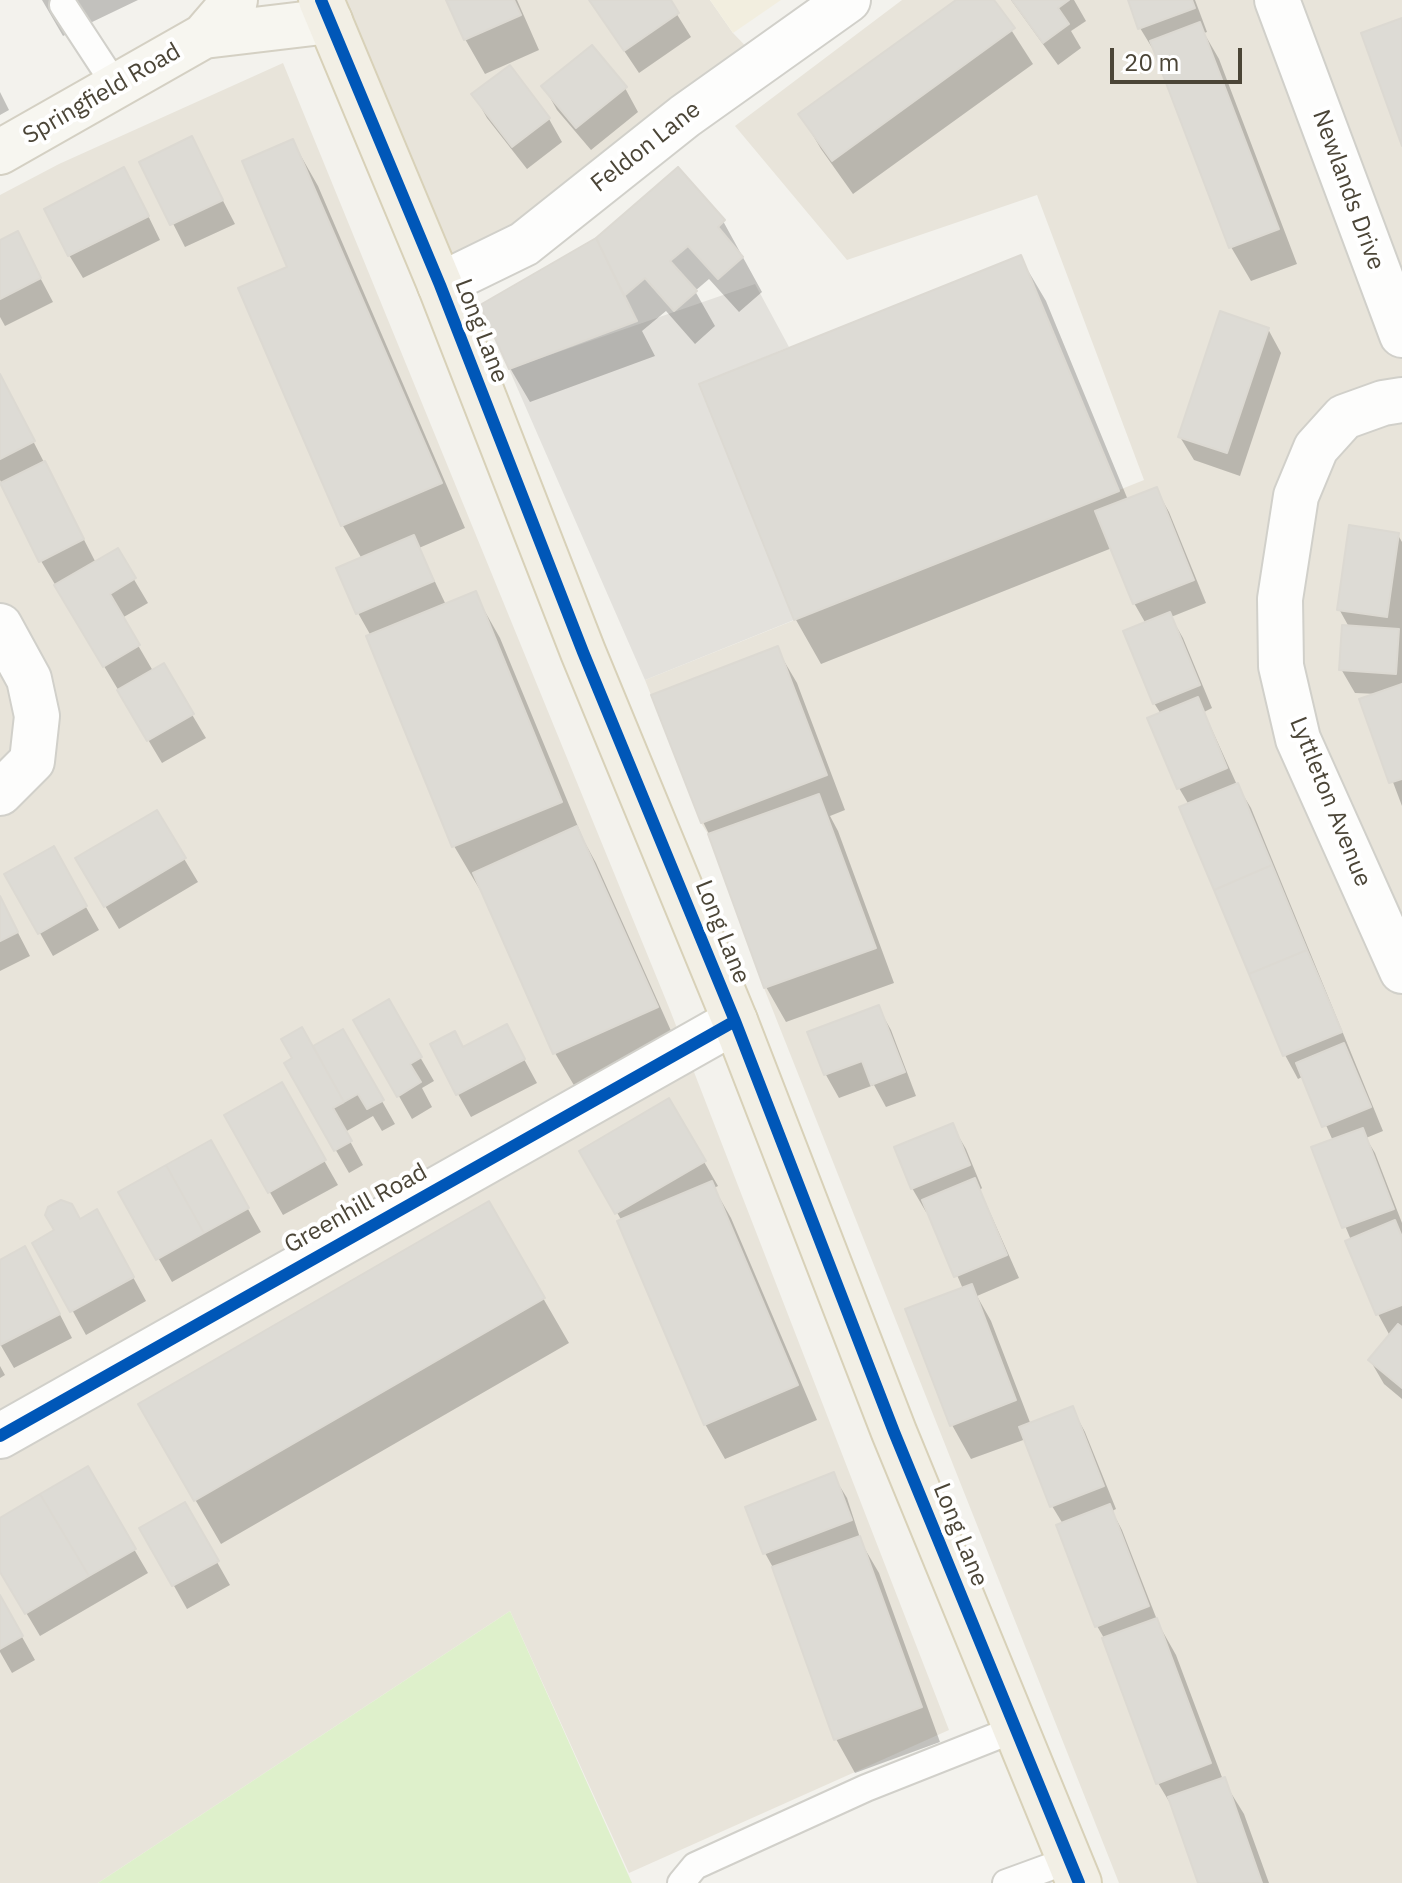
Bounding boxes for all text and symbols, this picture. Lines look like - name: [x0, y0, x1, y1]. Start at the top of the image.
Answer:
- scale bar: [1114, 32, 1246, 82]
- street label: Springfield Road: [18, 37, 186, 151]
- text: 20 m: [1124, 46, 1179, 78]
- street label: Feldon Lane: [586, 95, 706, 199]
- street label: Newlands Drive: [1306, 106, 1390, 274]
- street label: Long Lane: [448, 275, 514, 387]
- street label: Lyttleton Avenue: [1283, 713, 1377, 891]
- street label: Long Lane: [688, 876, 756, 988]
- street label: Greenhill Road: [280, 1158, 432, 1260]
- street label: Long Lane: [926, 1479, 994, 1591]

